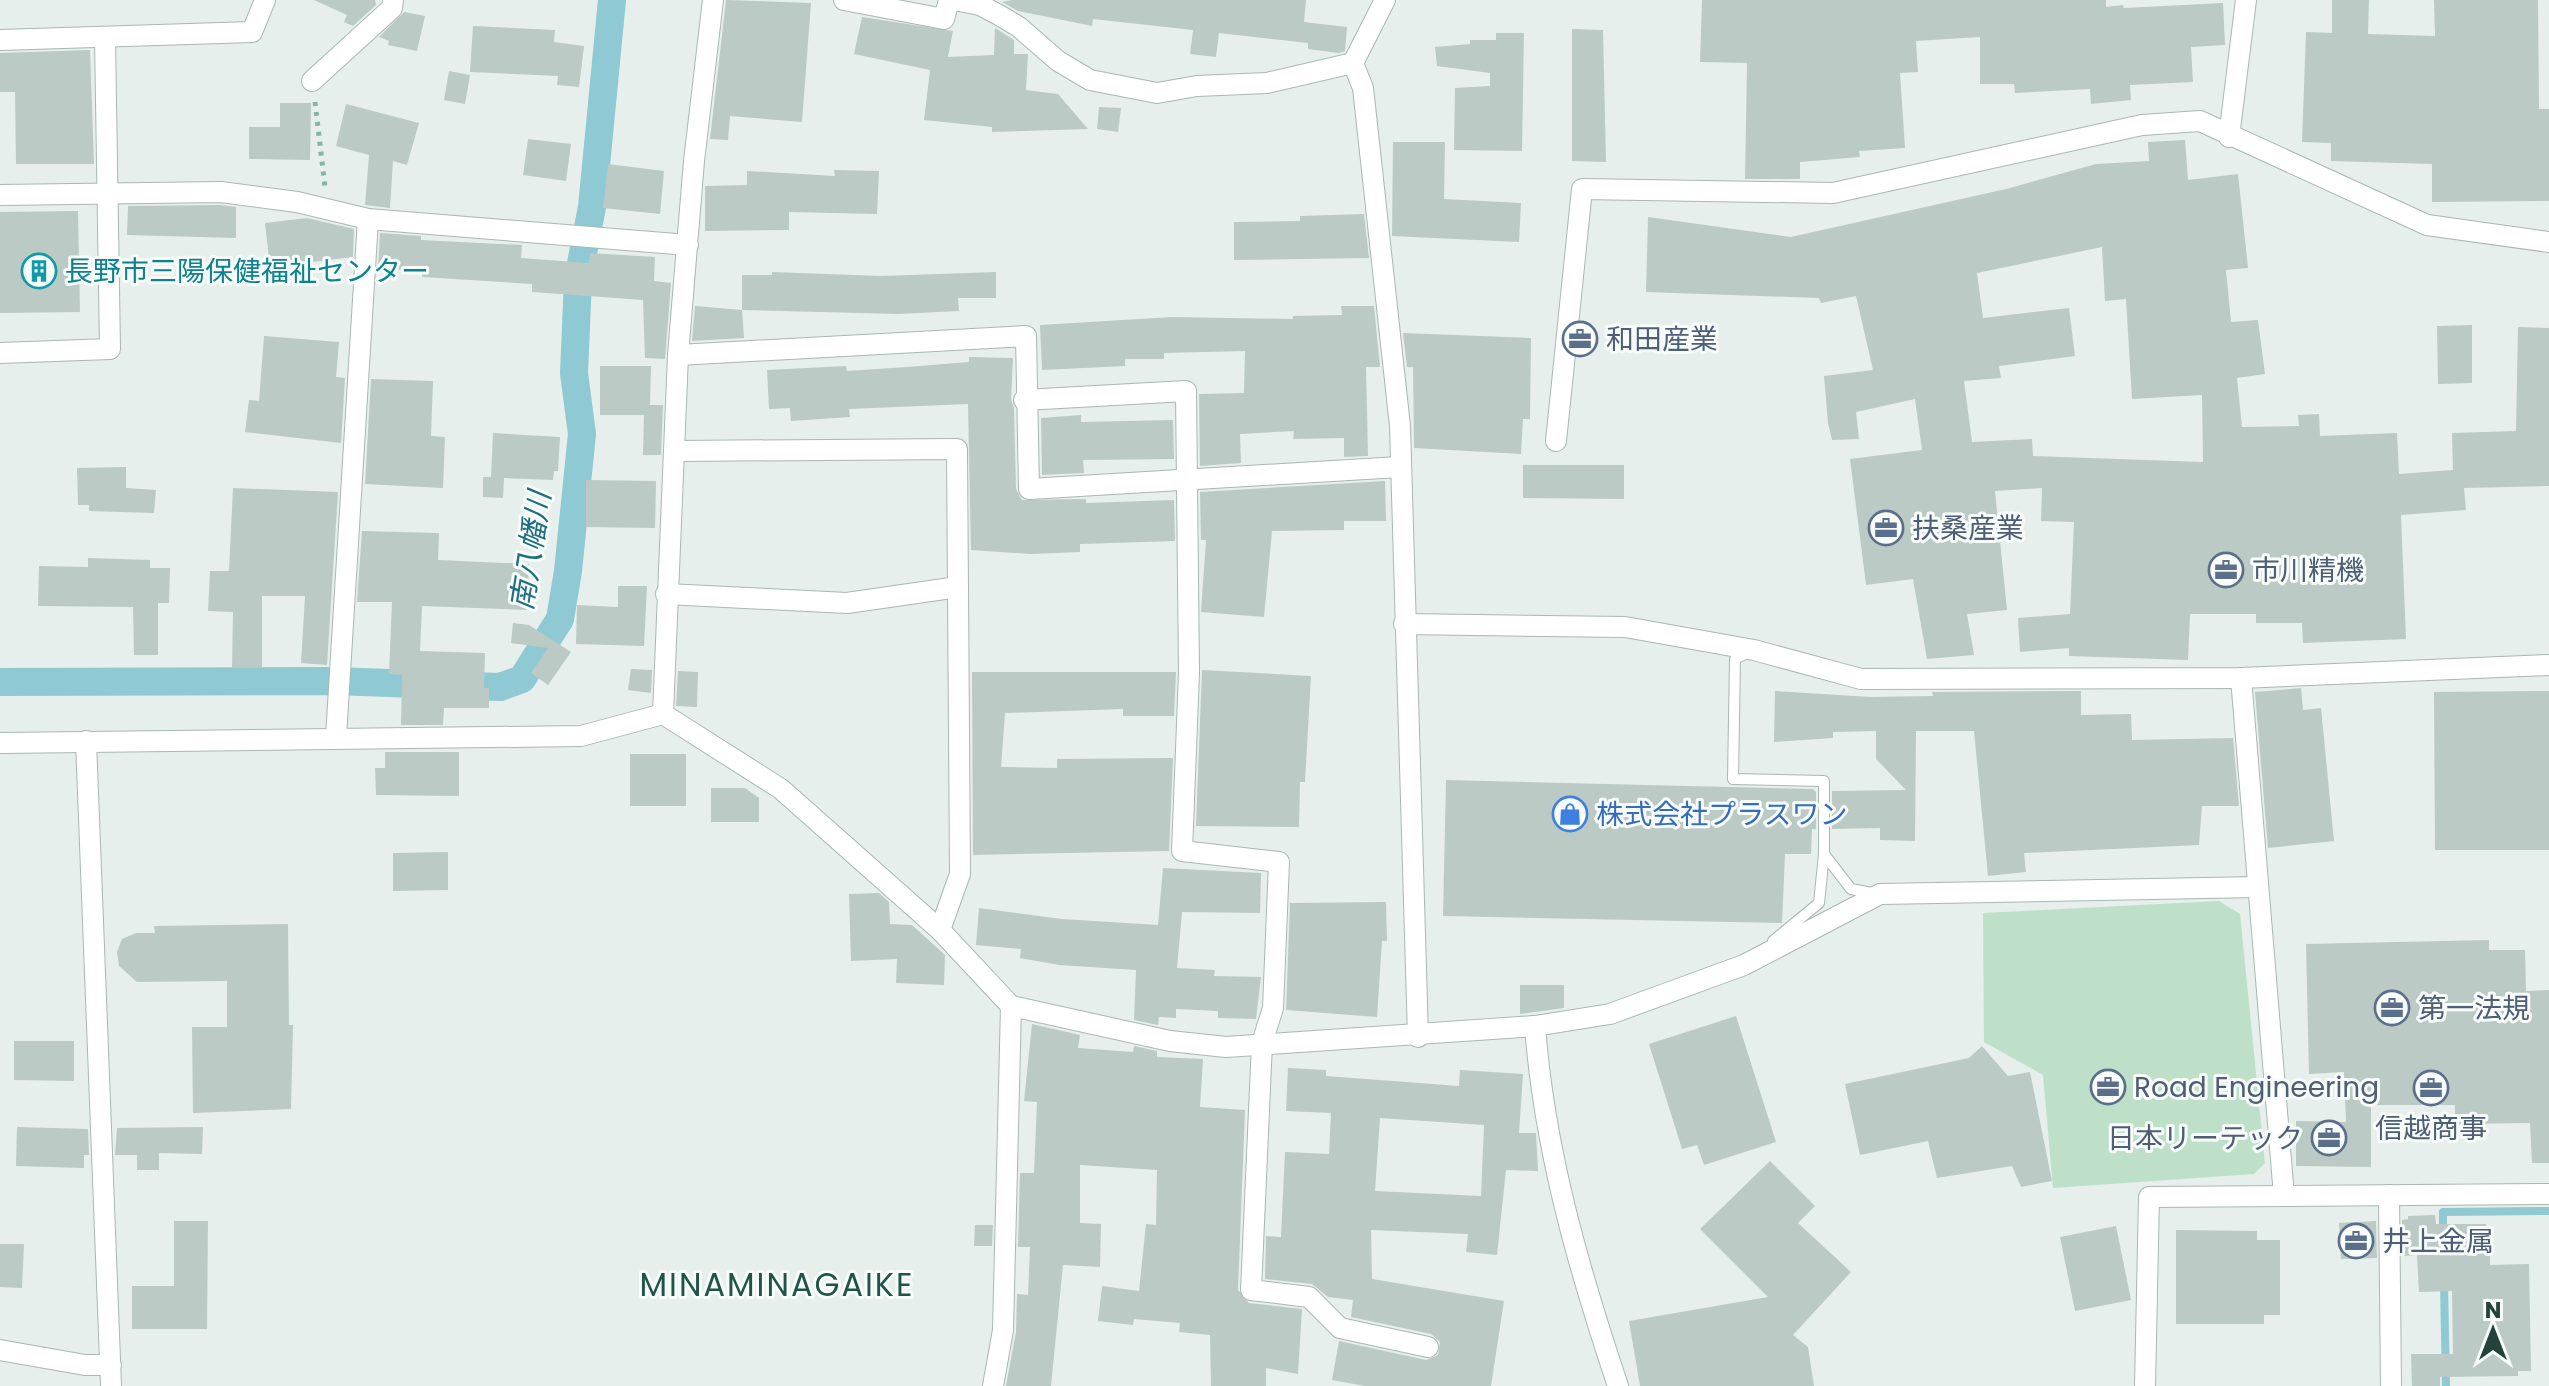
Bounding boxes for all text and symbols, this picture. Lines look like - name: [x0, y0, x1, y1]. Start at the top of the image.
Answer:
- building icon: 長野市三陽保健福祉センター: [20, 252, 58, 290]
- place label: 長野市三陽保健福祉センター: [65, 252, 429, 291]
- office icon: 和田産業: [1561, 320, 1599, 358]
- place label: 和田産業: [1606, 320, 1718, 359]
- water label: 南八幡川: [500, 485, 562, 614]
- office icon: 扶桑産業: [1867, 509, 1905, 547]
- place label: 扶桑産業: [1912, 509, 2024, 548]
- office icon: 市川精機: [2207, 551, 2245, 589]
- place label: 市川精機: [2252, 551, 2364, 590]
- shop icon: 株式会社プラスワン: [1551, 795, 1589, 833]
- place label: 株式会社プラスワン: [1596, 795, 1847, 834]
- office icon: 第一法規: [2373, 989, 2411, 1027]
- place label: 第一法規: [2418, 989, 2530, 1028]
- office icon: Road Engineering: [2089, 1068, 2127, 1106]
- place label: Road Engineering: [2134, 1068, 2379, 1107]
- office icon: 信越商事: [2412, 1069, 2450, 1107]
- place label: 信越商事: [2375, 1109, 2487, 1148]
- place label: 日本リーテック: [2107, 1119, 2303, 1158]
- office icon: 日本リーテック: [2310, 1119, 2348, 1157]
- office icon: 井上金属: [2337, 1222, 2375, 1260]
- place label: 井上金属: [2382, 1222, 2494, 1261]
- district label: MINAMINAGAIKE: [640, 1262, 914, 1307]
- north arrow: [2453, 1290, 2533, 1370]
- text: N: [2485, 1295, 2501, 1326]

